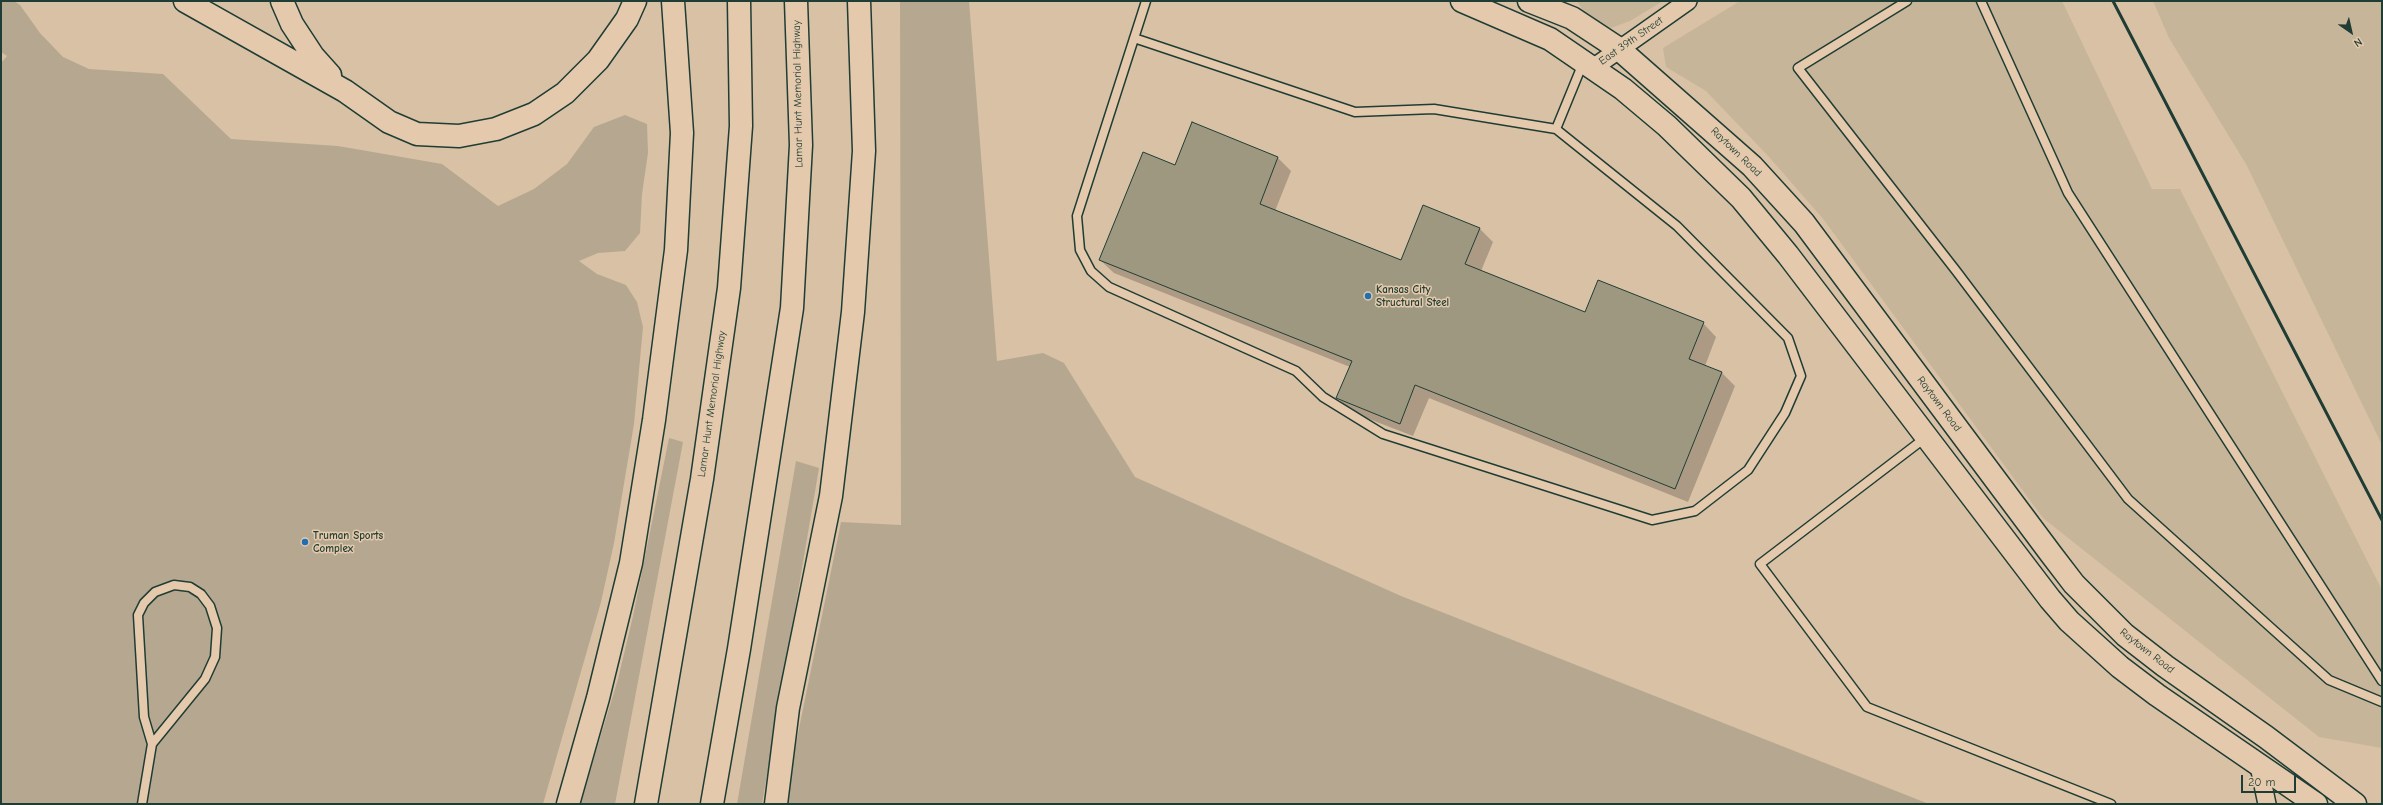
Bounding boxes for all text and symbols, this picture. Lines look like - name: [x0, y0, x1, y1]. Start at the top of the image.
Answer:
- north arrow: [2331, 12, 2371, 52]
- street label: East 39th Street: [1596, 14, 1666, 68]
- street label: Lamar Hunt Memorial Highway: [790, 20, 806, 168]
- text: N: [2351, 35, 2365, 50]
- street label: Raytown Road: [1708, 124, 1764, 180]
- place label: Kansas City Structural Steel: [1376, 283, 1449, 309]
- marker: Kansas City Structural Steel: [1363, 291, 1373, 301]
- street label: Lamar Hunt Memorial Highway: [695, 330, 729, 478]
- street label: Raytown Road: [1914, 374, 1964, 434]
- place label: Truman Sports Complex: [313, 529, 383, 555]
- marker: Truman Sports Complex: [300, 537, 310, 547]
- street label: Raytown Road: [2117, 626, 2177, 676]
- scale bar: [2243, 767, 2298, 793]
- text: 20 m: [2248, 775, 2276, 789]

